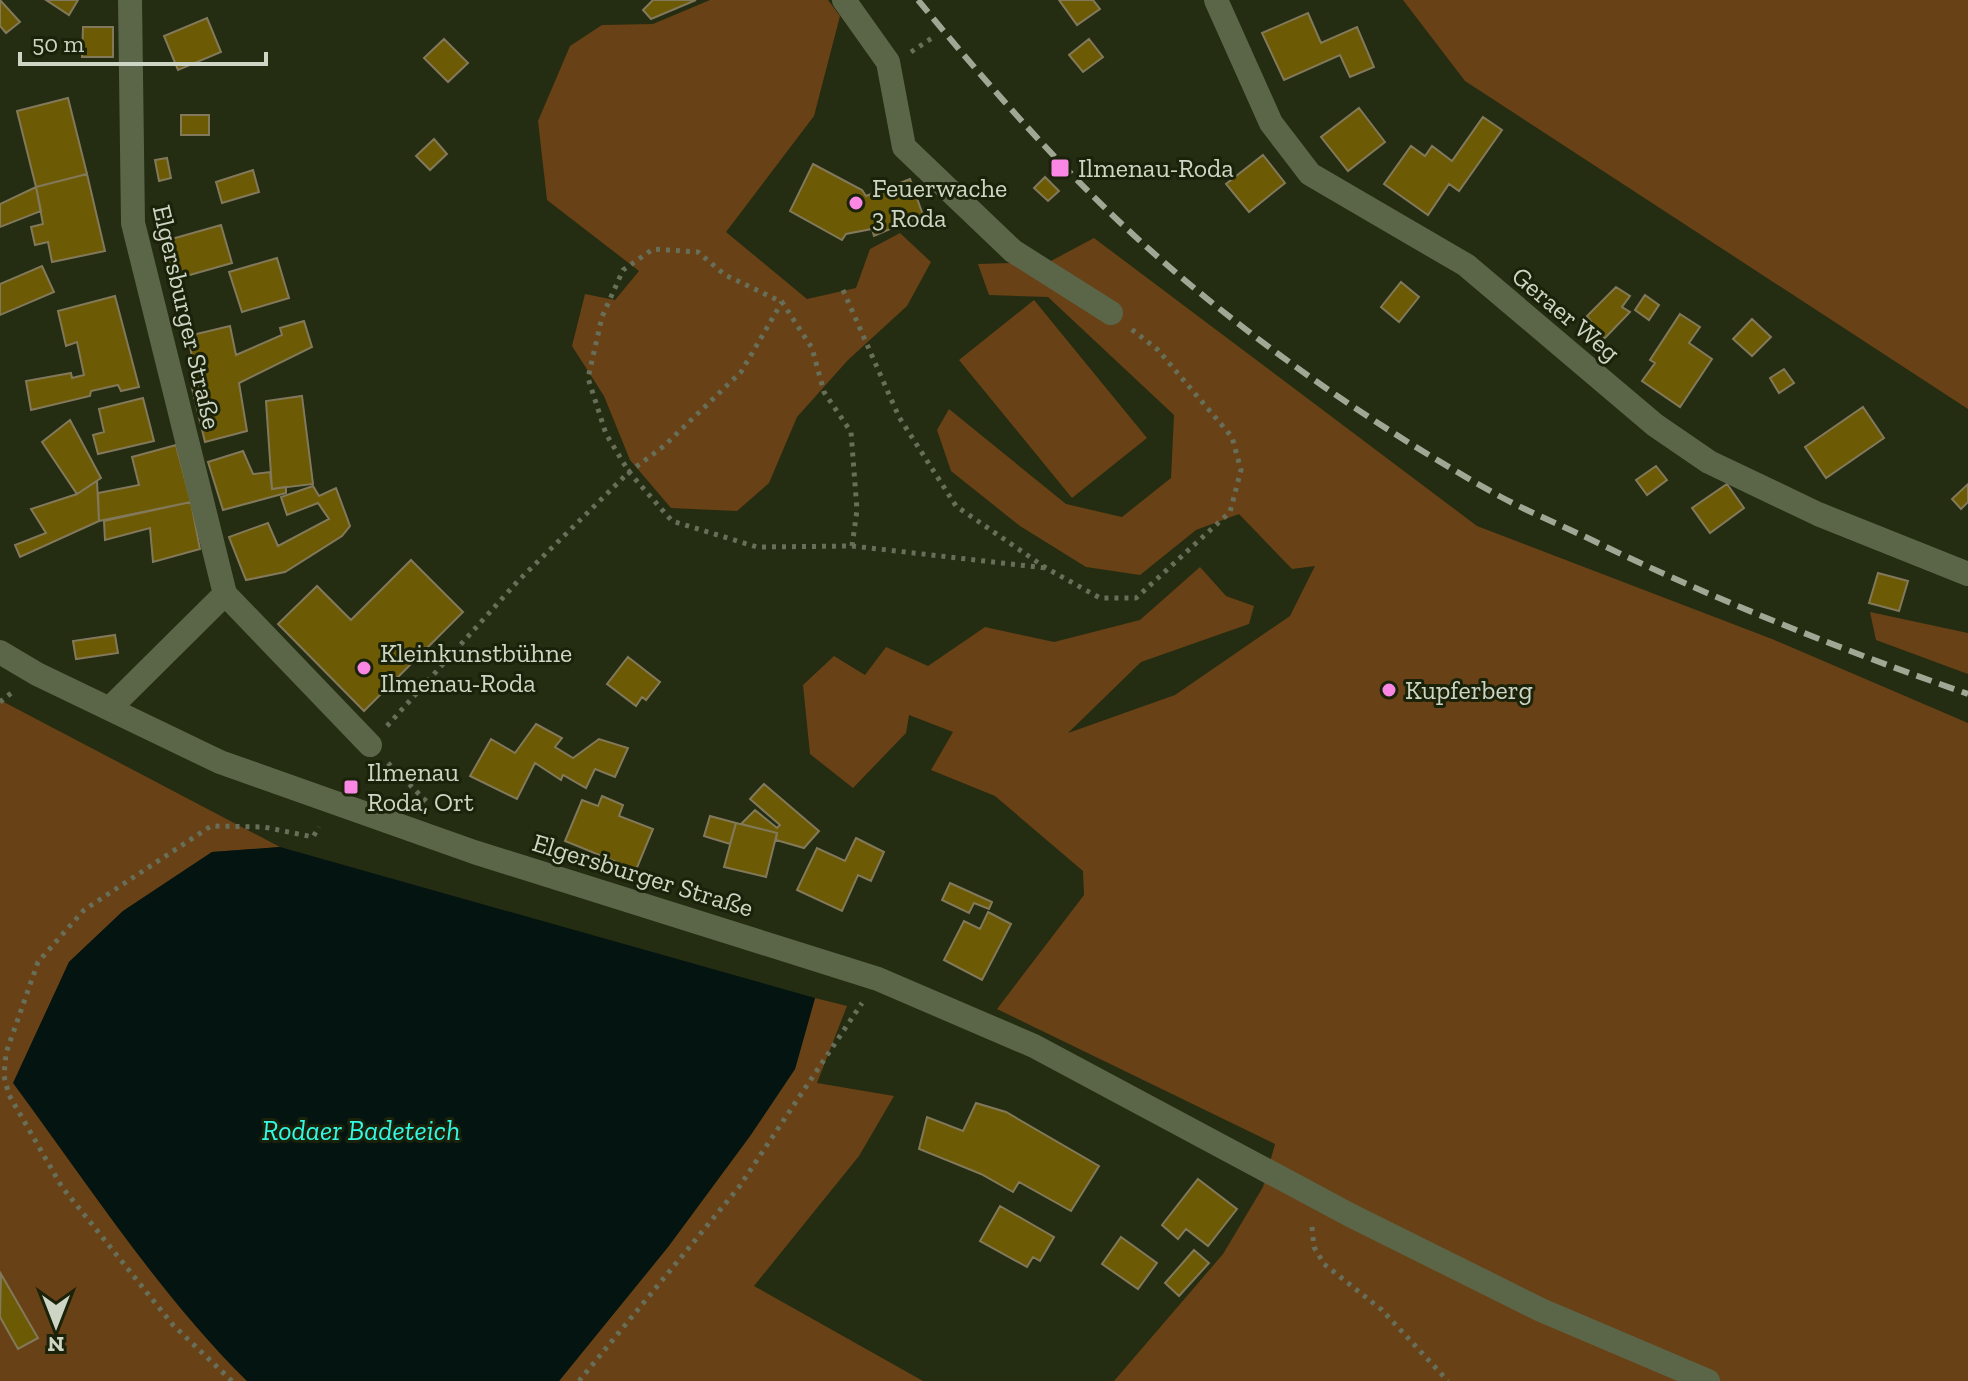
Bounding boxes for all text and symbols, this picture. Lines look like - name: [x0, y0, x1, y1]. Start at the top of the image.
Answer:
- scale bar: [20, 16, 266, 66]
- text: 50 m: [32, 29, 85, 58]
- place label: Ilmenau-Roda: [1078, 152, 1234, 184]
- marker: Ilmenau-Roda: [1049, 157, 1071, 179]
- place label: Feuerwache 3 Roda: [872, 172, 1007, 234]
- marker: Feuerwache 3 Roda: [847, 194, 865, 212]
- street label: Elgersburger Straße: [146, 202, 228, 432]
- street label: Geraer Weg: [1506, 260, 1626, 368]
- place label: Kleinkunstbühne Ilmenau-Roda: [380, 637, 572, 699]
- marker: Kleinkunstbühne Ilmenau-Roda: [355, 659, 373, 677]
- place label: Kupferberg: [1405, 674, 1533, 706]
- marker: Kupferberg: [1380, 681, 1398, 699]
- place label: Ilmenau Roda, Ort: [367, 756, 474, 818]
- marker: Ilmenau Roda, Ort: [342, 778, 360, 796]
- street label: Elgersburger Straße: [529, 826, 757, 924]
- water label: Rodaer Badeteich: [262, 1114, 460, 1147]
- north arrow: [16, 1285, 96, 1365]
- text: N: [47, 1331, 64, 1358]

